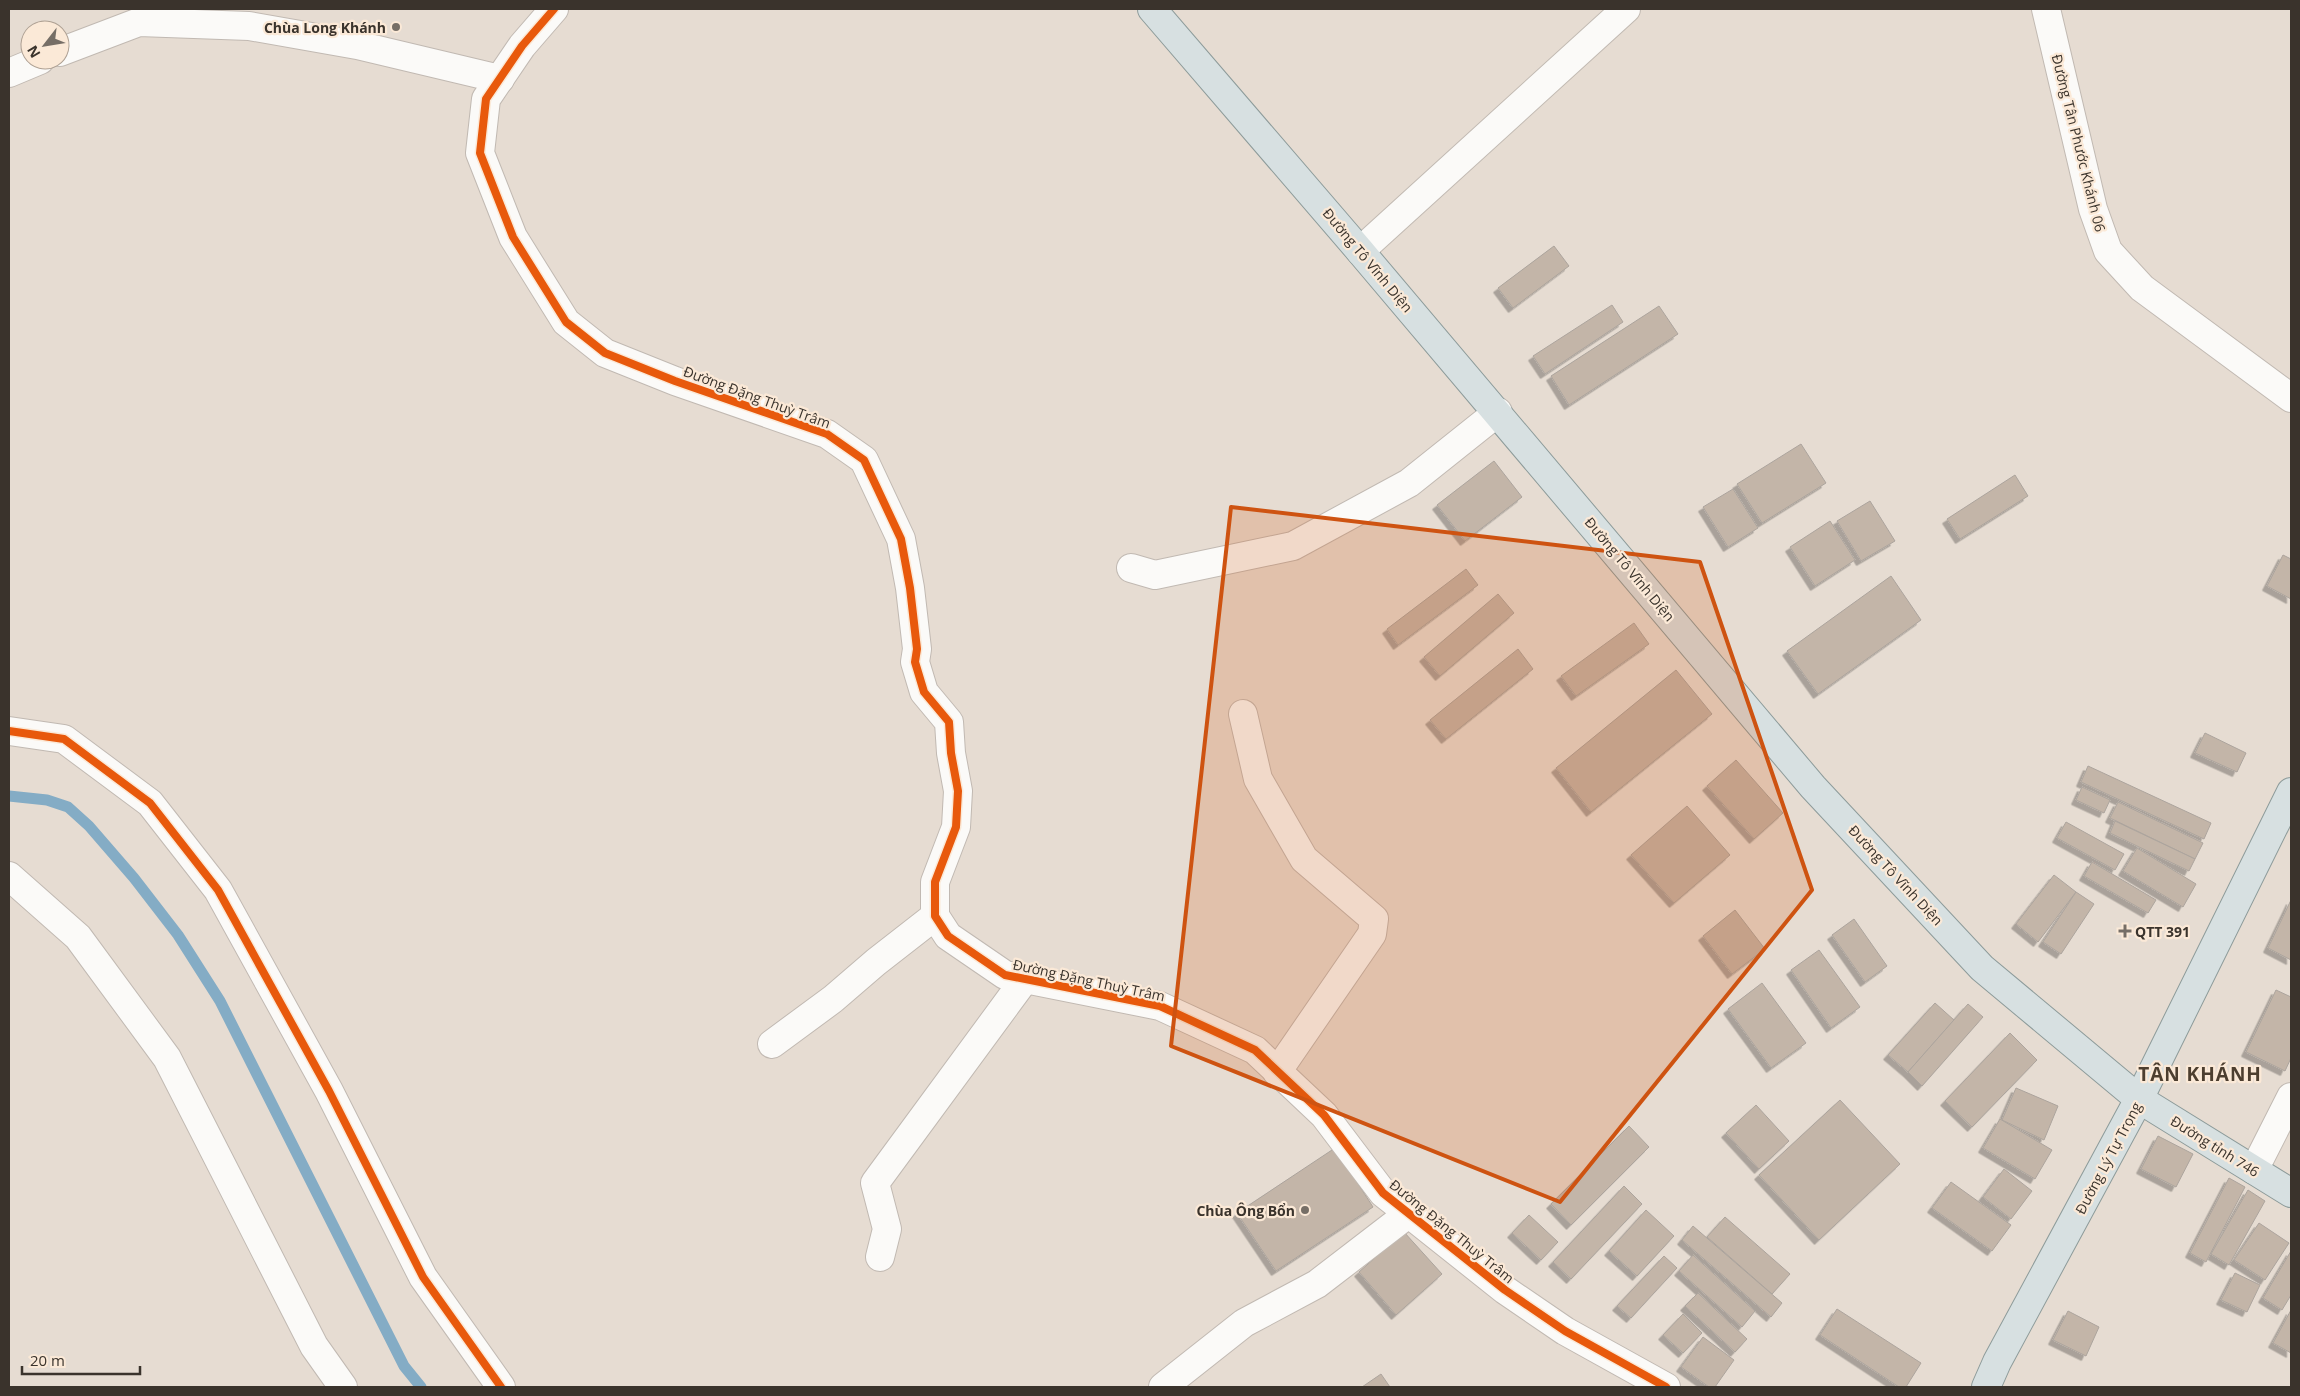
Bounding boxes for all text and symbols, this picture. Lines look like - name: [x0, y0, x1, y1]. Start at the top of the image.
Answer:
- place label: Chùa Long Khánh: [264, 18, 386, 37]
- north arrow: [20, 20, 70, 70]
- marker: Chùa Long Khánh: [390, 21, 402, 33]
- text: N: [22, 42, 45, 62]
- street label: Đường Tân Phước Khánh 06: [2048, 52, 2110, 234]
- street label: Đường Tô Vĩnh Diện: [1319, 204, 1417, 316]
- street label: Đường Đặng Thuỳ Trâm: [681, 362, 833, 432]
- street label: Đường Tô Vĩnh Diện: [1581, 513, 1679, 625]
- street label: Đường Tô Vĩnh Diện: [1845, 821, 1947, 929]
- place label: QTT 391: [2135, 922, 2190, 941]
- marker: QTT 391: [2119, 925, 2131, 937]
- street label: Đường Đặng Thuỳ Trâm: [1011, 955, 1167, 1005]
- district label: TÂN KHÁNH: [2138, 1061, 2262, 1087]
- street label: Đường Lý Tự Trọng: [2070, 1098, 2146, 1217]
- street label: Đường tỉnh 746: [2167, 1111, 2263, 1181]
- street label: Đường Đặng Thuỳ Trâm: [1386, 1175, 1518, 1287]
- place label: Chùa Ông Bổn: [1196, 1201, 1295, 1220]
- marker: Chùa Ông Bổn: [1299, 1204, 1311, 1216]
- scale bar: [22, 1344, 140, 1376]
- text: 20 m: [30, 1350, 65, 1370]

